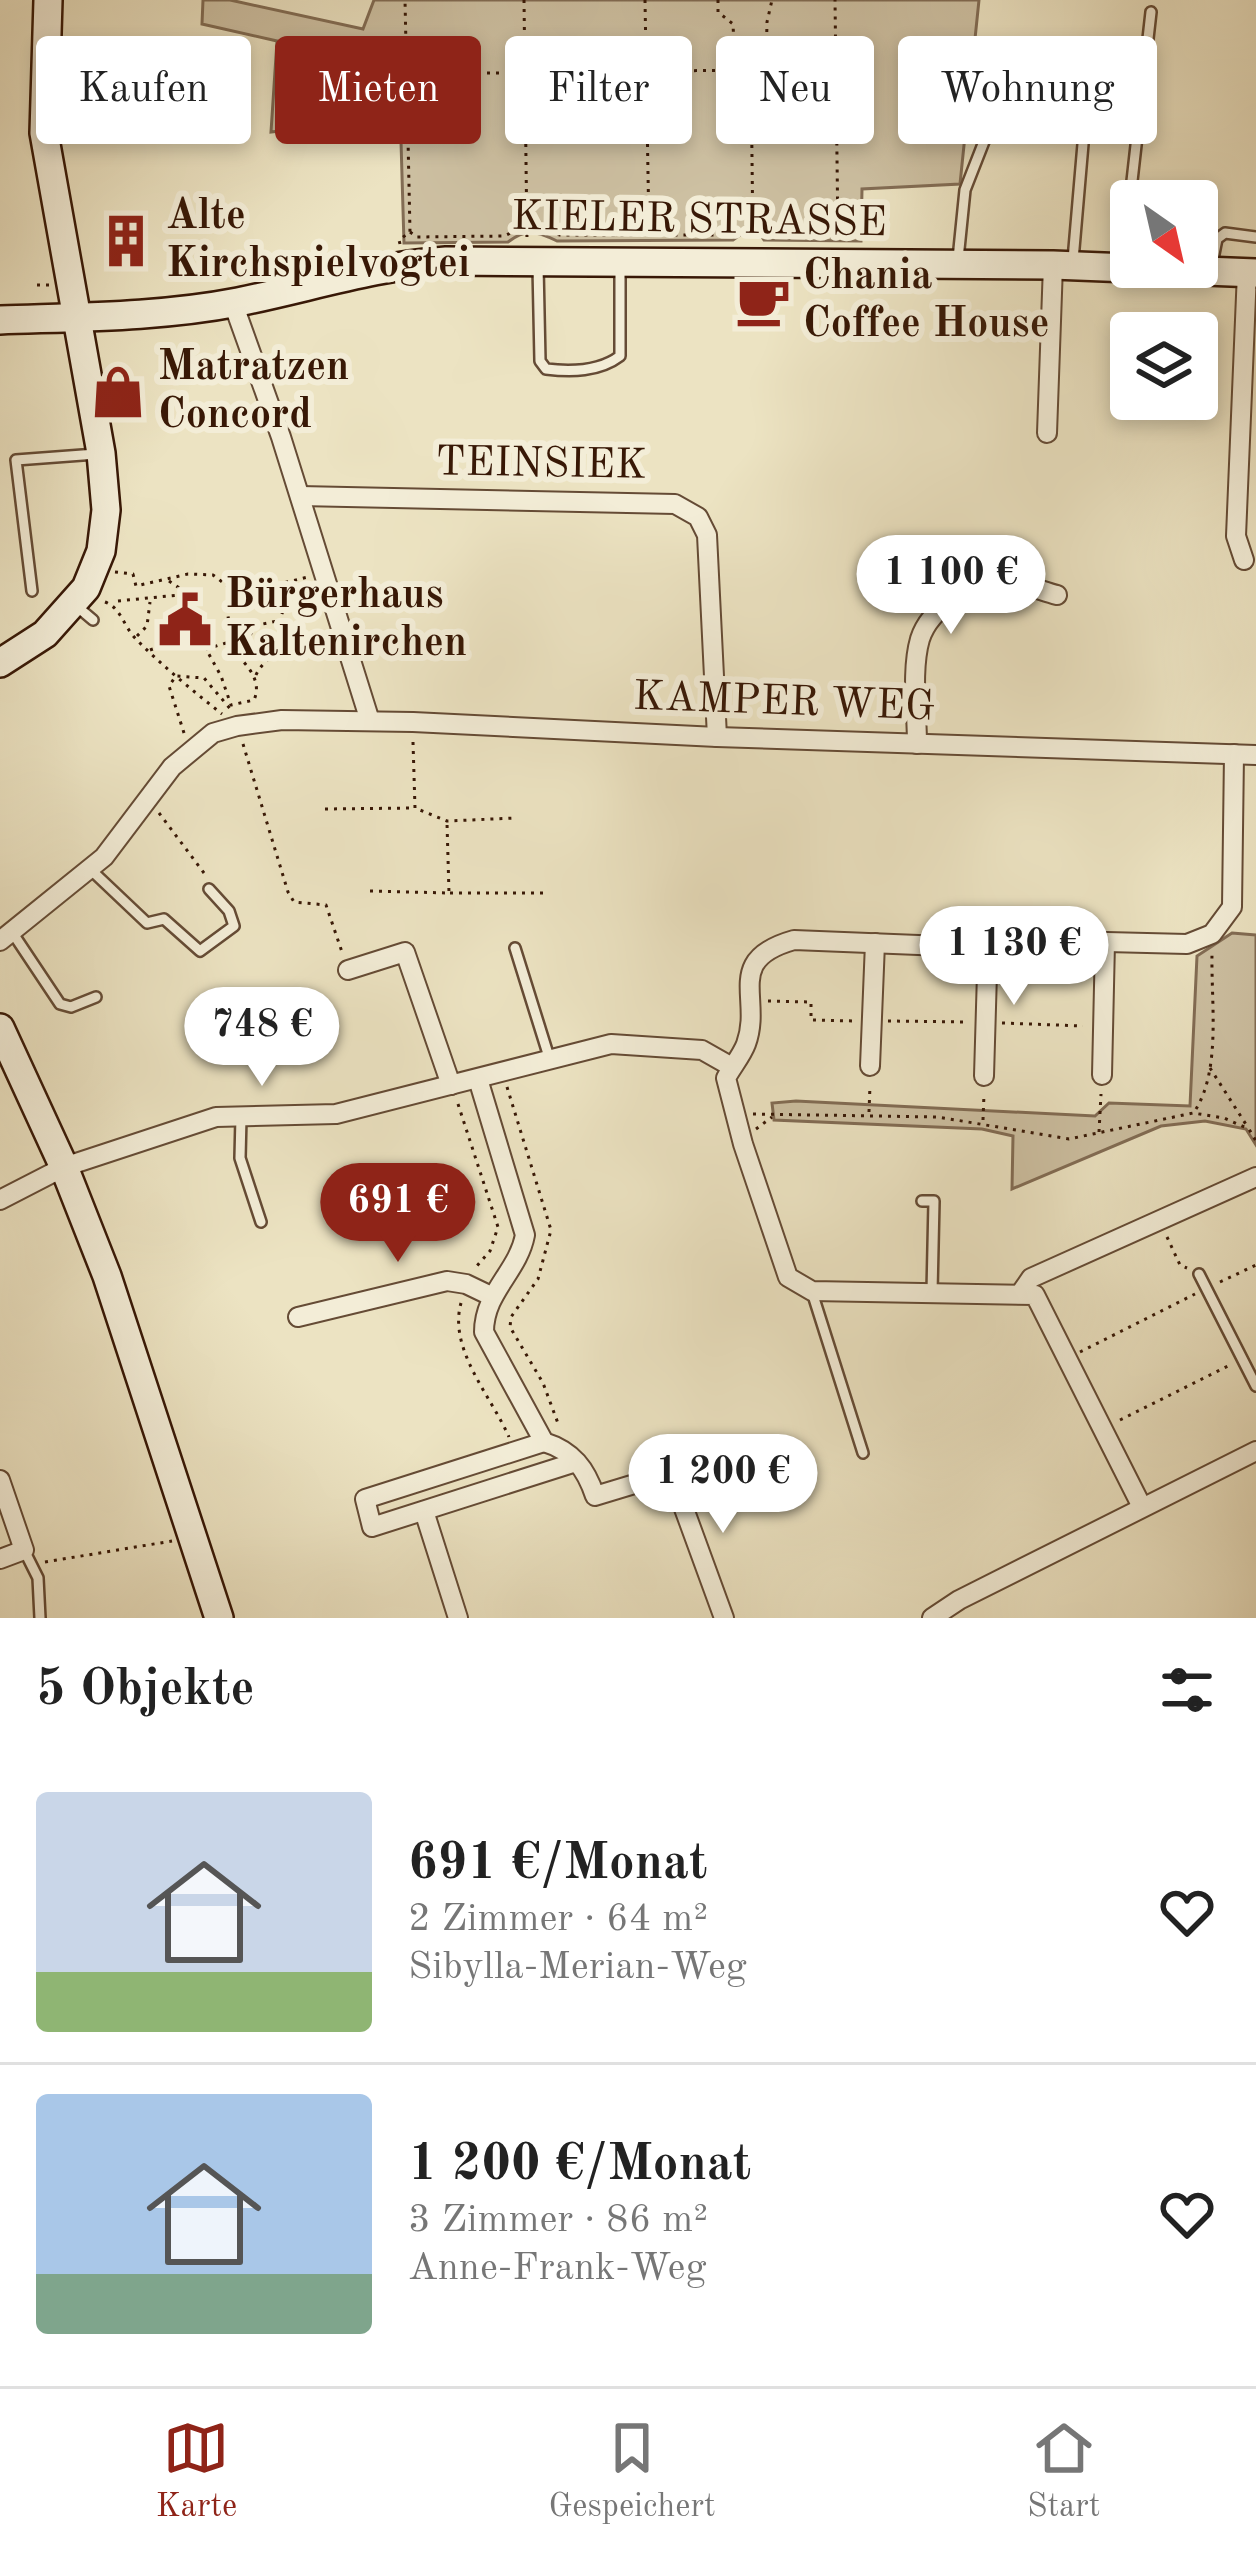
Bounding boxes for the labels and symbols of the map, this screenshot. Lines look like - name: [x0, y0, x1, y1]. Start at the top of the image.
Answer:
- north arrow: [1110, 180, 1218, 288]
- place label: Alte Kirchspielvogtei: [166, 196, 470, 286]
- street label: KIELER STRASSE: [511, 197, 887, 245]
- building icon: Alte Kirchspielvogtei: [97, 212, 155, 270]
- place label: Chania Coffee House: [803, 256, 1049, 346]
- cafe icon: Chania Coffee House: [734, 272, 792, 330]
- place label: Matratzen Concord: [158, 347, 349, 437]
- shop icon: Matratzen Concord: [89, 363, 147, 421]
- street label: TEINSIEK: [435, 442, 647, 488]
- pin: 1 100 €: [840, 535, 1062, 637]
- place label: Bürgerhaus Kaltenirchen: [225, 575, 467, 665]
- public building icon: Bürgerhaus Kaltenirchen: [156, 591, 214, 649]
- street label: KAMPER WEG: [632, 677, 936, 729]
- pin: 1 130 €: [903, 906, 1125, 1008]
- pin: 748 €: [178, 987, 346, 1089]
- pin: 691 €: [314, 1163, 482, 1265]
- pin: 1 200 €: [612, 1434, 834, 1536]

